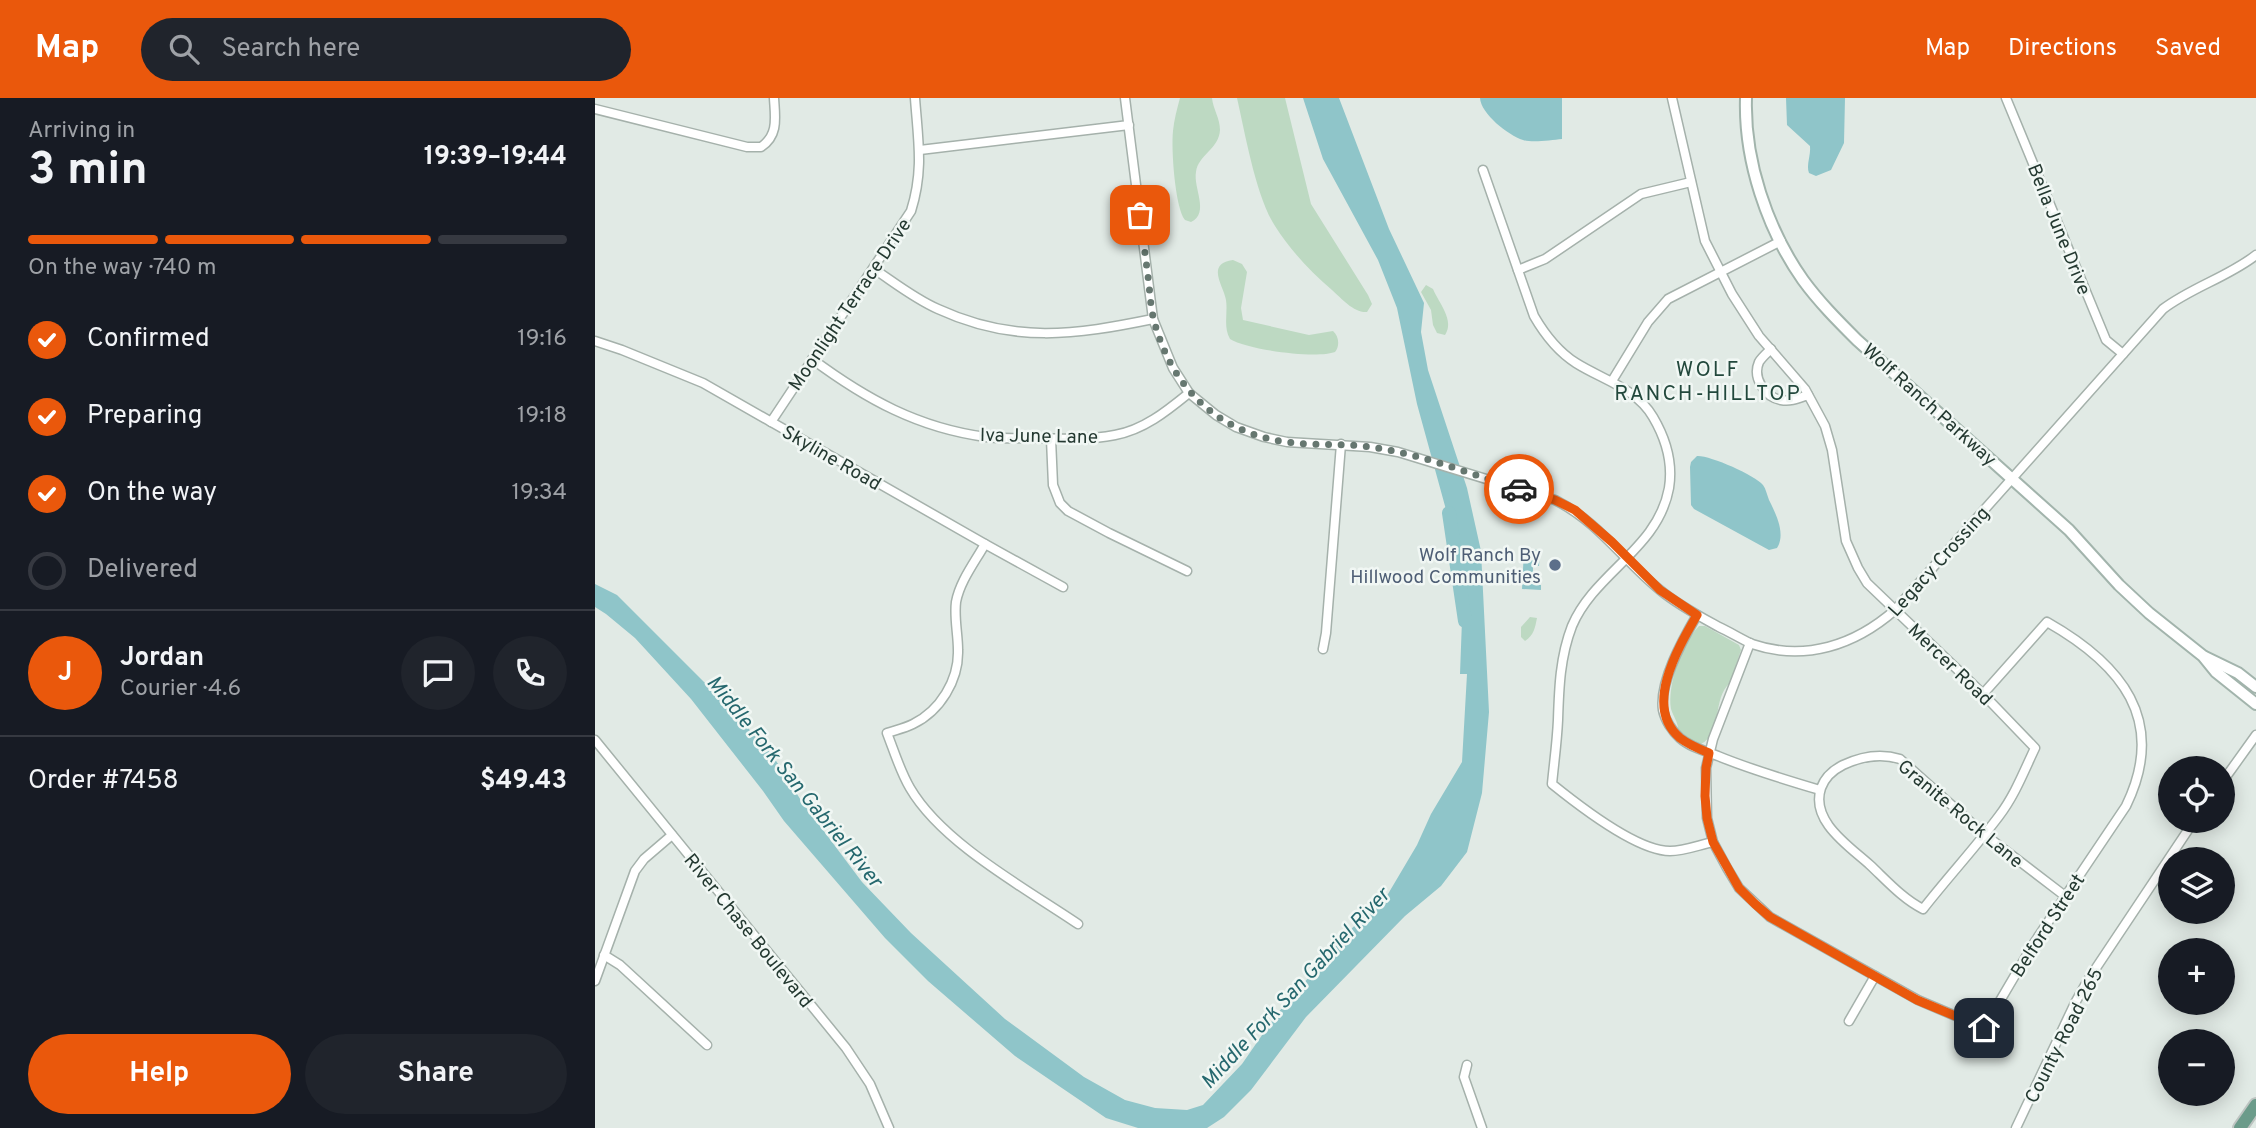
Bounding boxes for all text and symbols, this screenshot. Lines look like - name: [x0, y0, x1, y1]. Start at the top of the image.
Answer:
- search box: [141, 18, 631, 81]
- text: Map: [35, 28, 99, 70]
- icon: search: [165, 30, 203, 68]
- text: Search here: [221, 33, 360, 66]
- text: Map: [1925, 34, 1970, 64]
- text: Directions: [2008, 34, 2117, 64]
- text: Saved: [2155, 34, 2221, 64]
- text: Arriving in: [28, 117, 135, 146]
- text: 19:39–19:44: [424, 141, 567, 174]
- text: 3 min: [28, 142, 148, 201]
- street label: Bella June Drive: [2021, 161, 2095, 299]
- pin: [1110, 185, 1170, 245]
- icon: bag: [1121, 196, 1159, 234]
- street label: Moonlight Terrace Drive: [784, 214, 917, 396]
- text: On the way · 740 m: [28, 254, 217, 283]
- icon: check: [28, 321, 66, 359]
- text: Confirmed: [87, 323, 210, 356]
- text: 19:16: [517, 325, 567, 354]
- street label: Wolf Ranch Parkway: [1856, 339, 2001, 472]
- district label: WOLF RANCH-HILLTOP: [1614, 357, 1802, 408]
- icon: check: [28, 398, 66, 436]
- text: Preparing: [87, 400, 202, 433]
- text: 19:18: [517, 402, 567, 431]
- street label: Skyline Road: [777, 421, 885, 497]
- street label: Iva June Lane: [980, 424, 1098, 450]
- courier: [1484, 454, 1554, 524]
- icon: car: [1500, 470, 1538, 508]
- icon: check: [28, 475, 66, 513]
- text: On the way: [87, 477, 217, 510]
- text: 19:34: [511, 479, 567, 508]
- street label: Legacy Crossing: [1884, 502, 1995, 623]
- place label: Wolf Ranch By Hillwood Communities: [1350, 544, 1541, 590]
- text: Delivered: [87, 554, 198, 587]
- marker: Wolf Ranch By Hillwood Communities: [1547, 557, 1563, 573]
- street label: Mercer Road: [1902, 619, 1997, 712]
- button: chat: [401, 636, 475, 710]
- button: phone: [493, 636, 567, 710]
- text: Jordan: [120, 642, 204, 675]
- text: J: [58, 657, 72, 690]
- water label: Middle Fork San Gabriel River: [700, 670, 889, 895]
- text: Courier · 4.6: [120, 675, 241, 704]
- street label: Granite Rock Lane: [1892, 755, 2027, 874]
- map controls: [2158, 756, 2235, 1106]
- button: locate: [2158, 756, 2235, 833]
- text: Order #7458: [28, 765, 179, 798]
- text: $49.43: [480, 765, 567, 798]
- button: layers: [2158, 847, 2235, 924]
- street label: River Chase Boulevard: [678, 849, 817, 1013]
- street label: Belford Street: [2006, 870, 2091, 982]
- water label: Middle Fork San Gabriel River: [1196, 881, 1398, 1095]
- button: +: [2158, 938, 2235, 1015]
- street label: County Road 265: [2020, 964, 2109, 1108]
- pin: [1954, 998, 2014, 1058]
- icon: home: [1965, 1009, 2003, 1047]
- button: −: [2158, 1029, 2235, 1106]
- button: Help: [28, 1034, 291, 1114]
- button: Share: [305, 1034, 567, 1114]

